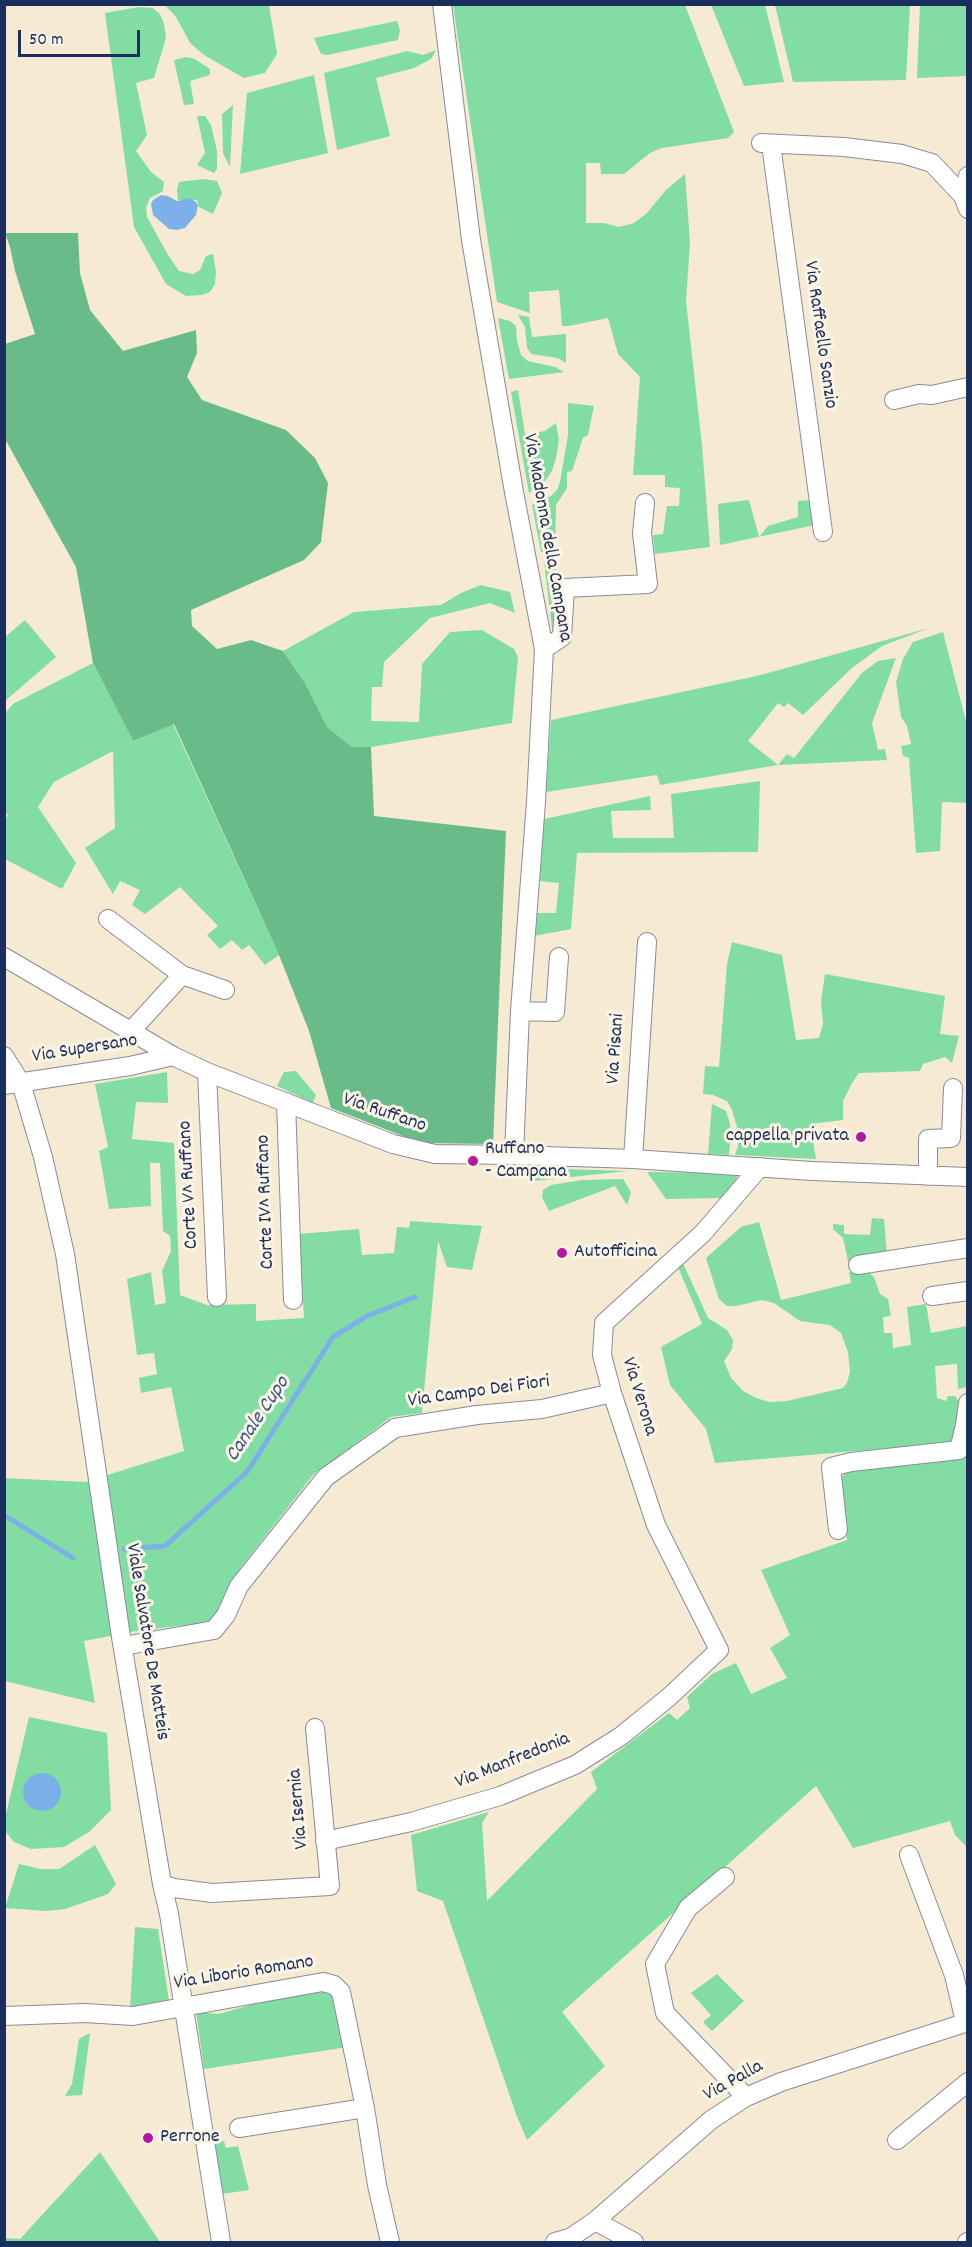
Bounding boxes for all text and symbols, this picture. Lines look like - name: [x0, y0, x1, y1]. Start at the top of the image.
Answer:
- scale bar: [21, 18, 142, 56]
- text: 50 m: [29, 28, 64, 53]
- street label: Via Raffaello Sanzio: [797, 260, 841, 410]
- street label: Via Madonna della Campana: [516, 432, 576, 644]
- street label: Via Pisani: [603, 1013, 631, 1085]
- street label: Via Supersano: [31, 1030, 139, 1070]
- street label: Via Ruffano: [339, 1089, 429, 1139]
- street label: Corte V^ Ruffano: [175, 1120, 205, 1250]
- place label: cappella privata: [726, 1125, 849, 1149]
- marker: cappella privata: [854, 1130, 868, 1144]
- street label: Corte IV^ Ruffano: [253, 1134, 281, 1270]
- place label: Ruffano - Campana: [485, 1138, 567, 1185]
- marker: Ruffano - Campana: [466, 1154, 480, 1168]
- place label: Autofficina: [574, 1241, 657, 1265]
- marker: Autofficina: [555, 1246, 569, 1260]
- street label: Via Verona: [615, 1355, 661, 1439]
- street label: Via Campo Dei Fiori: [407, 1371, 551, 1415]
- water label: Canale Cupo: [221, 1373, 297, 1467]
- street label: Viale Salvatore De Matteis: [119, 1542, 173, 1742]
- street label: Via Manfredonia: [452, 1728, 574, 1796]
- street label: Via Isernia: [285, 1768, 315, 1850]
- street label: Via Liborio Romano: [172, 1951, 316, 1997]
- street label: Via Palla: [700, 2056, 768, 2108]
- place label: Perrone: [160, 2126, 220, 2150]
- marker: Perrone: [141, 2131, 155, 2145]

